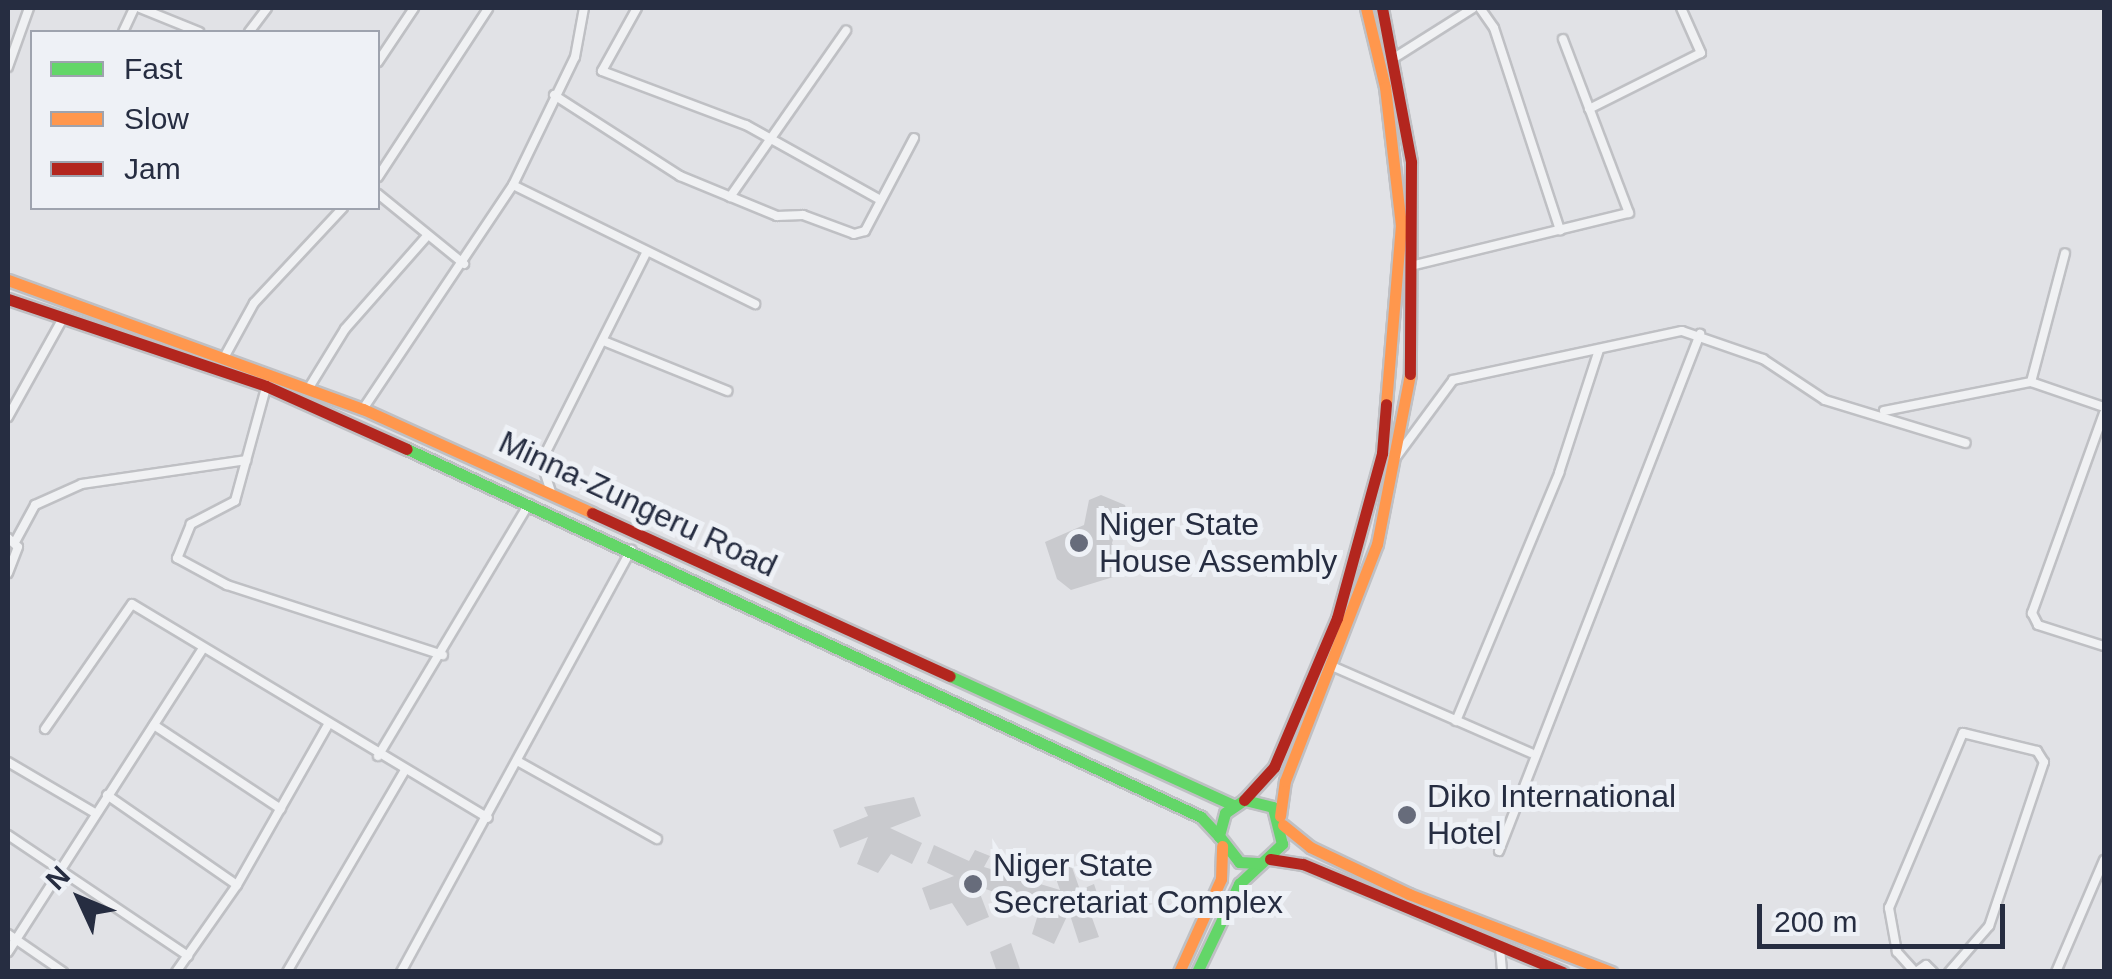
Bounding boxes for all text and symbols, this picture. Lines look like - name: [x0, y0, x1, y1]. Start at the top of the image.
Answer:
- legend: [30, 30, 380, 210]
- text: Fast: [124, 52, 182, 85]
- text: Slow: [124, 102, 189, 135]
- text: Jam: [124, 152, 181, 185]
- street label: Minna-Zungeru Road: [493, 423, 783, 585]
- place label: Niger State House Assembly: [1099, 506, 1339, 581]
- marker: Niger State House Assembly: [1068, 532, 1090, 554]
- place label: Diko International Hotel: [1427, 778, 1676, 853]
- marker: Diko International Hotel: [1396, 804, 1418, 826]
- place label: Niger State Secretariat Complex: [993, 847, 1283, 922]
- north arrow: [30, 849, 130, 949]
- text: N: [40, 860, 76, 896]
- marker: Niger State Secretariat Complex: [962, 873, 984, 895]
- scale bar: [1762, 884, 2010, 946]
- text: 200 m: [1774, 905, 1857, 938]

